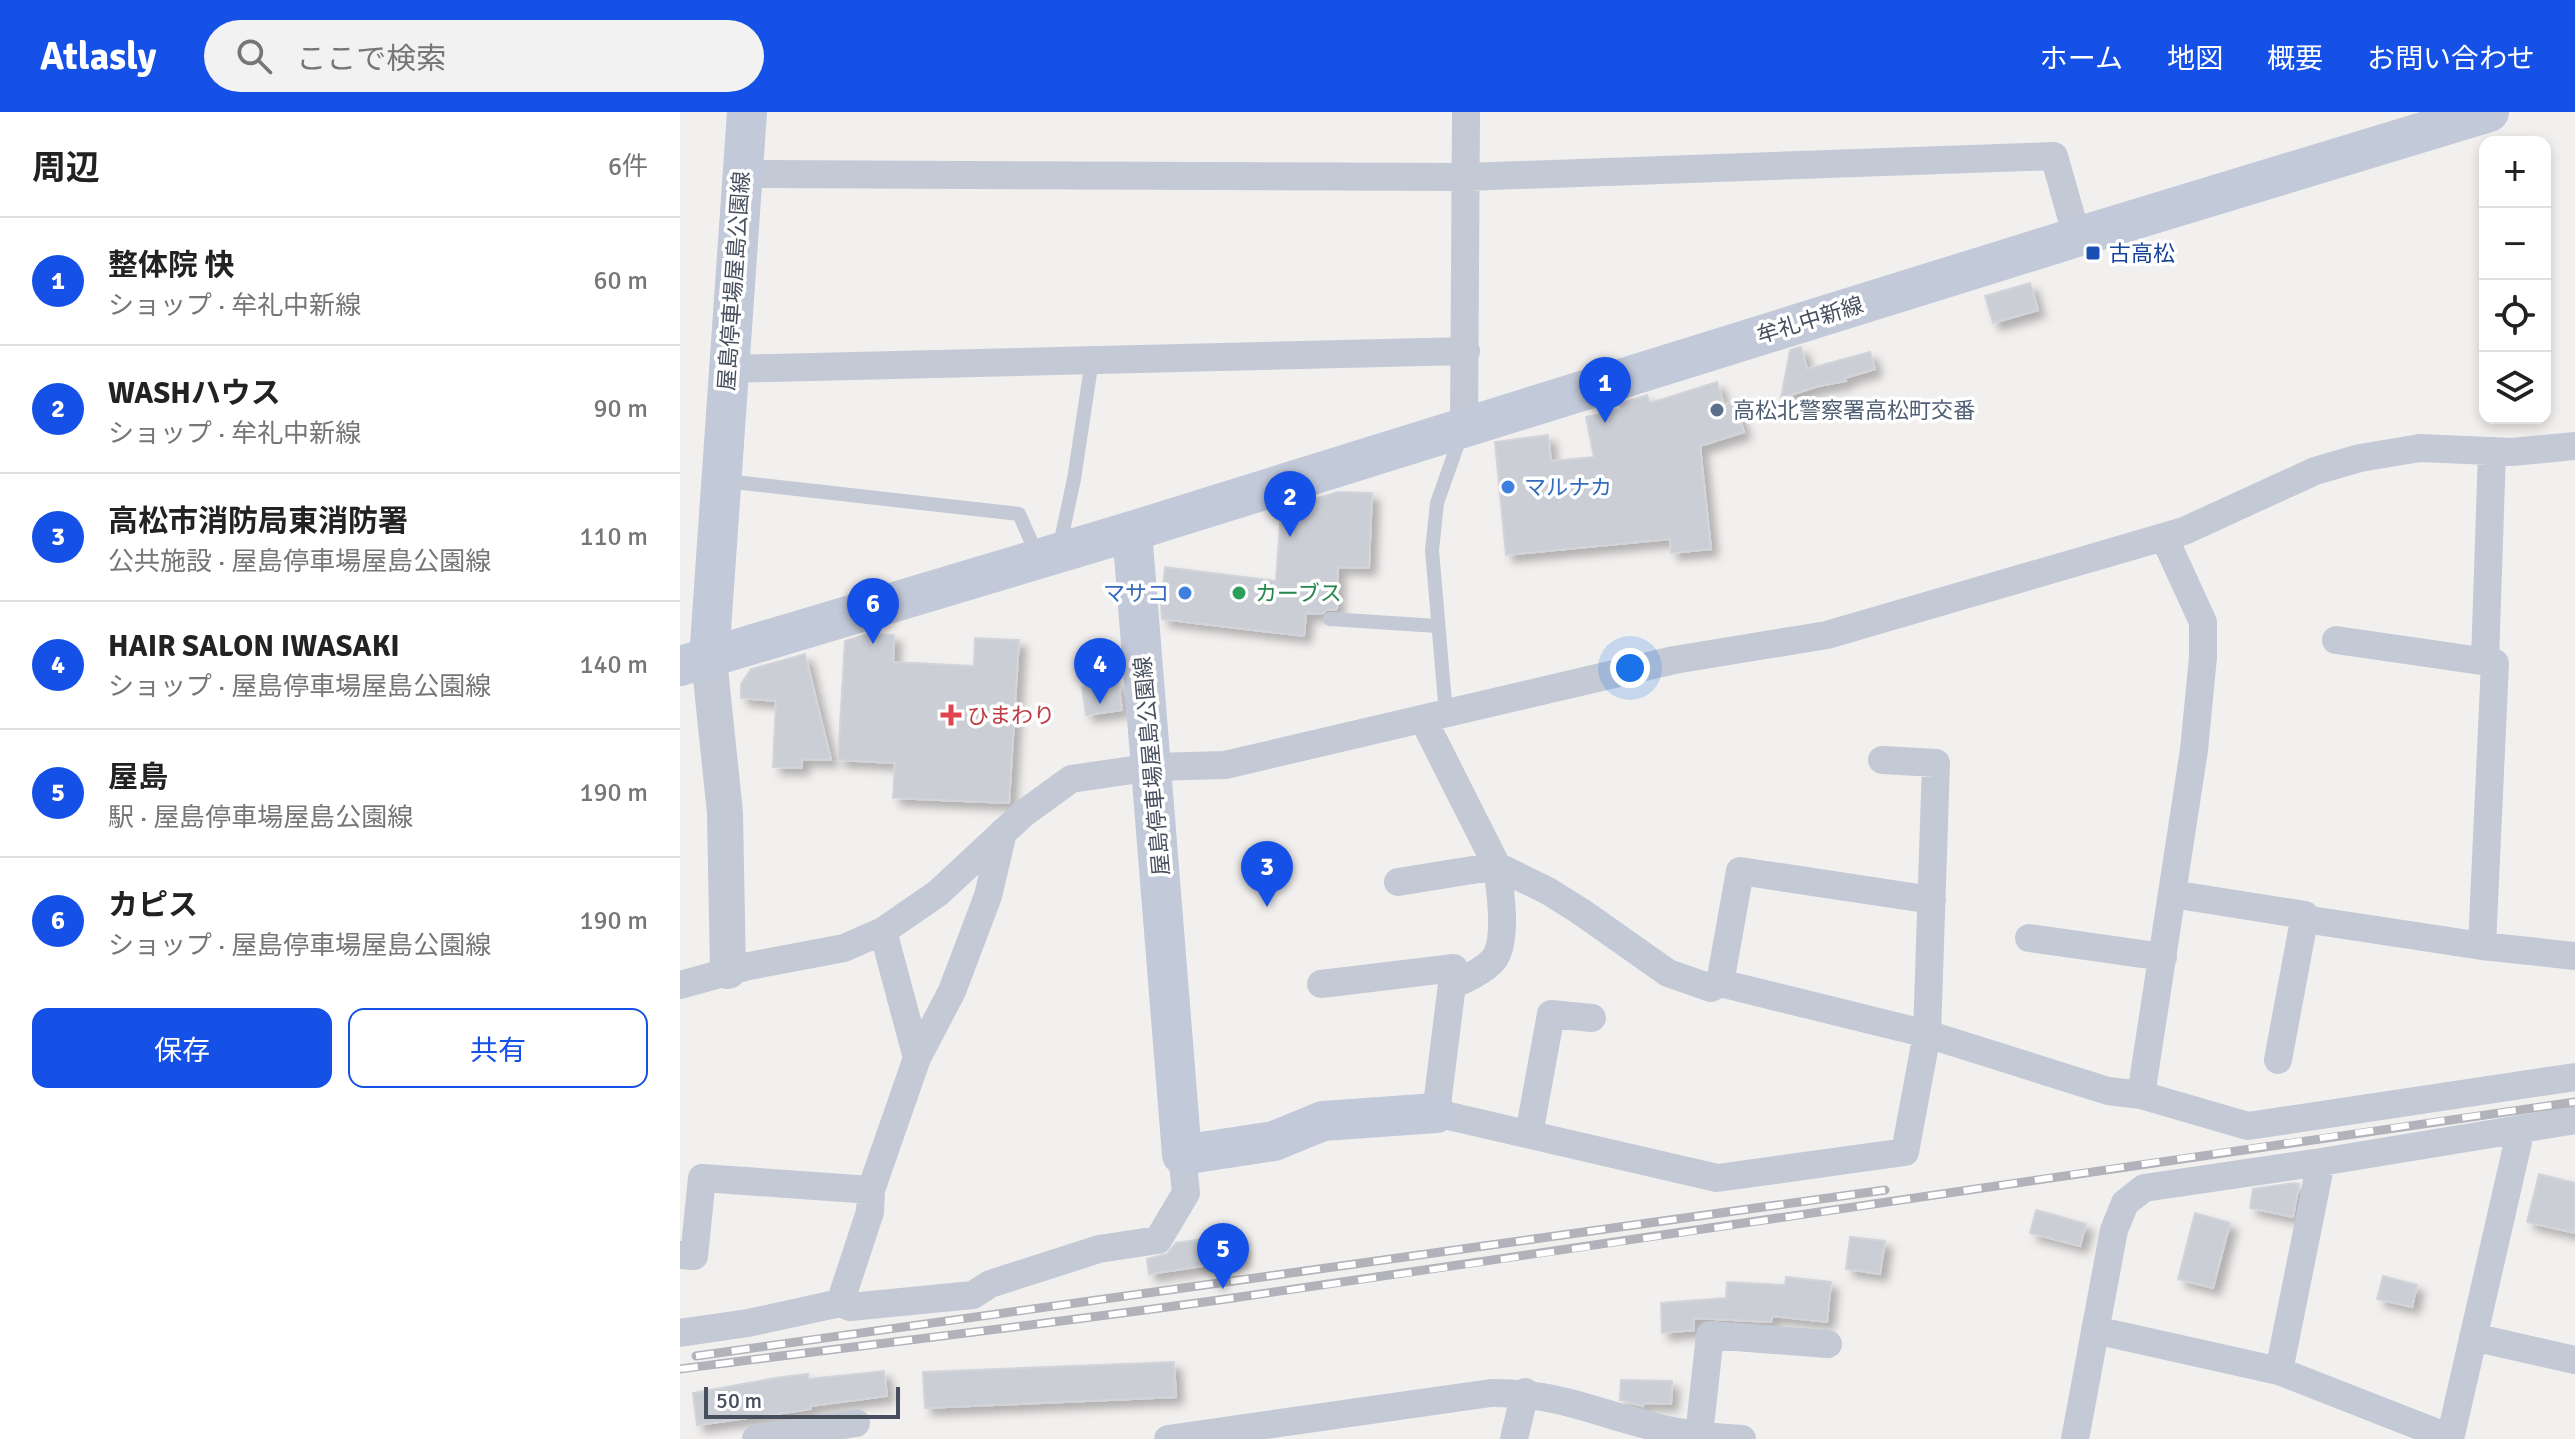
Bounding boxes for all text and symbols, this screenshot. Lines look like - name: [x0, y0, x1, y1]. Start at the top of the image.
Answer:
- search box: [204, 20, 764, 92]
- text: Atlasly: [40, 33, 156, 80]
- icon: search: [232, 34, 276, 78]
- text: ここで検索: [296, 41, 446, 78]
- text: ホーム: [2040, 42, 2123, 76]
- text: 地図: [2167, 42, 2223, 76]
- text: 概要: [2267, 42, 2323, 76]
- text: お問い合わせ: [2367, 42, 2535, 76]
- map controls: [2479, 136, 2551, 424]
- button: +: [2479, 136, 2551, 208]
- text: 周辺: [32, 147, 100, 189]
- text: 6件: [608, 151, 648, 183]
- street label: 屋島停車場屋島公園線: [713, 170, 755, 392]
- button: −: [2479, 208, 2551, 280]
- place label: 古高松: [2109, 240, 2175, 267]
- marker: 古高松: [2084, 244, 2102, 262]
- text: 整体院 快: [108, 247, 235, 284]
- text: 1: [51, 265, 65, 297]
- text: 60 m: [593, 265, 648, 297]
- button: locate: [2479, 280, 2551, 352]
- text: ショップ · 牟礼中新線: [108, 290, 361, 322]
- street label: 牟礼中新線: [1753, 291, 1867, 349]
- button: layers: [2479, 352, 2551, 424]
- pin: 1: [1579, 357, 1631, 423]
- text: WASHハウス: [108, 375, 281, 412]
- text: 2: [51, 393, 65, 425]
- text: 90 m: [593, 393, 648, 425]
- place label: 高松北警察署高松町交番: [1733, 397, 1975, 424]
- marker: 高松北警察署高松町交番: [1708, 401, 1726, 419]
- text: ショップ · 牟礼中新線: [108, 418, 361, 450]
- pin: 2: [1264, 471, 1316, 537]
- place label: マルナカ: [1524, 474, 1612, 501]
- marker: マルナカ: [1499, 478, 1517, 496]
- text: 高松市消防局東消防署: [108, 503, 408, 540]
- text: 3: [51, 521, 65, 553]
- text: 110 m: [579, 521, 648, 553]
- text: 公共施設 · 屋島停車場屋島公園線: [108, 546, 491, 578]
- pin: 6: [847, 578, 899, 644]
- place label: マサコ: [1103, 580, 1169, 607]
- place label: カーブス: [1255, 580, 1342, 607]
- marker: マサコ: [1176, 584, 1194, 602]
- marker: カーブス: [1230, 584, 1248, 602]
- text: HAIR SALON IWASAKI: [108, 628, 400, 665]
- pin: 4: [1074, 638, 1126, 704]
- your location: [1610, 648, 1650, 688]
- text: 4: [51, 649, 65, 681]
- text: 140 m: [579, 649, 648, 681]
- street label: 屋島停車場屋島公園線: [1129, 655, 1175, 877]
- text: ショップ · 屋島停車場屋島公園線: [108, 671, 491, 703]
- place label: ひまわり: [967, 702, 1055, 729]
- marker: ひまわり: [942, 706, 960, 724]
- text: 屋島: [108, 759, 168, 796]
- text: 5: [51, 777, 65, 809]
- text: 190 m: [579, 777, 648, 809]
- text: 駅 · 屋島停車場屋島公園線: [108, 802, 413, 834]
- pin: 3: [1241, 841, 1293, 907]
- text: カピス: [108, 887, 198, 924]
- text: 6: [51, 905, 65, 937]
- text: 190 m: [579, 905, 648, 937]
- text: ショップ · 屋島停車場屋島公園線: [108, 930, 491, 962]
- button: 保存: [32, 1008, 332, 1088]
- button: 共有: [348, 1008, 648, 1088]
- pin: 5: [1197, 1223, 1249, 1289]
- scale bar: [704, 1383, 900, 1419]
- text: 50 m: [716, 1387, 762, 1414]

